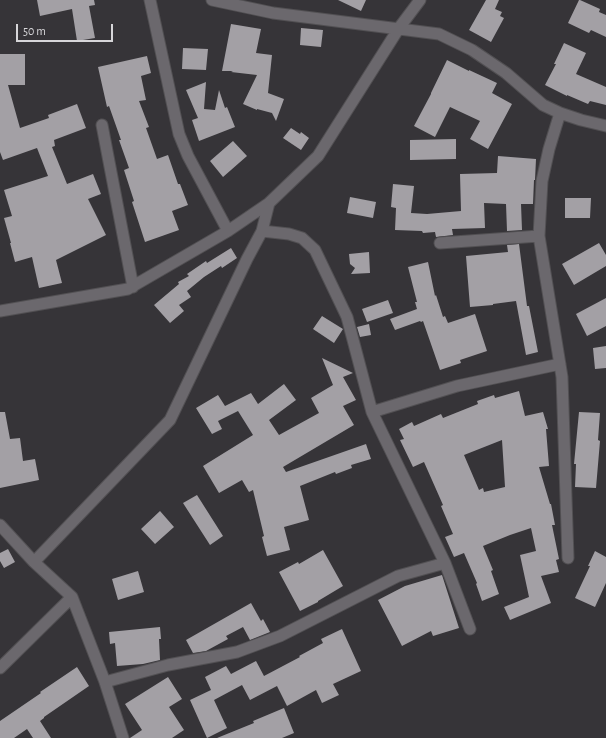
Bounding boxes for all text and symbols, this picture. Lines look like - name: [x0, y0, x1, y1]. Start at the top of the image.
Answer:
- scale bar: [18, 16, 115, 42]
- text: 50 m: [23, 25, 46, 37]

